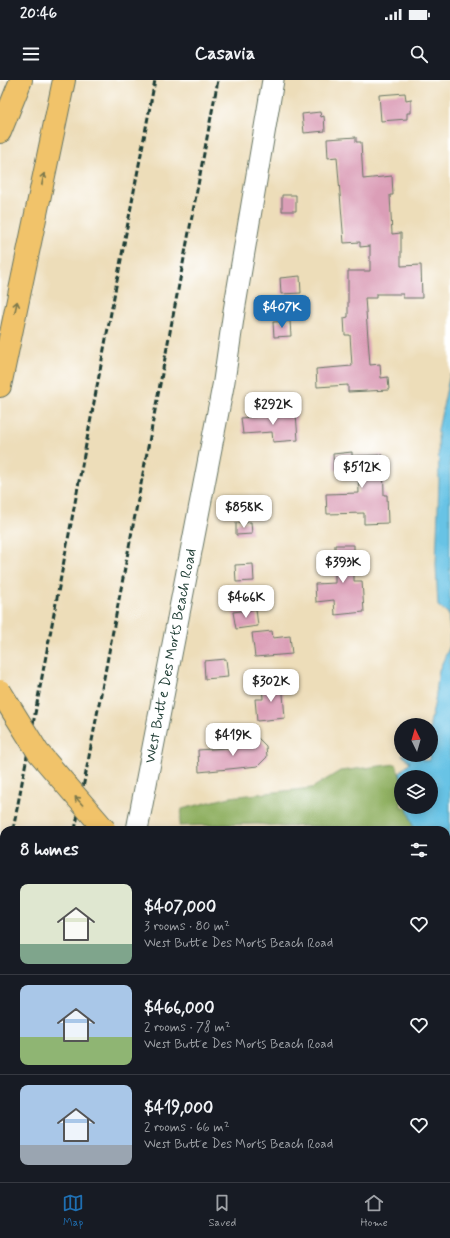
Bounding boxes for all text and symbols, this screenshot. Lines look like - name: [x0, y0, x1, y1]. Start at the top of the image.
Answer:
- text: 20:46: [20, 4, 57, 24]
- text: Casavia: [195, 42, 255, 66]
- icon: menu: [20, 43, 42, 65]
- icon: search: [408, 43, 430, 65]
- one-way arrow: [39, 173, 47, 186]
- pin: $407K: [254, 295, 310, 329]
- text: $407K: [262, 299, 302, 316]
- one-way arrow: [13, 300, 21, 313]
- pin: $292K: [245, 392, 301, 426]
- text: $292K: [254, 396, 292, 413]
- pin: $512K: [334, 455, 390, 489]
- text: $512K: [343, 459, 381, 476]
- pin: $858K: [216, 495, 272, 529]
- text: $858K: [225, 499, 263, 516]
- street label: West Butte Des Morts Beach Road: [140, 547, 202, 765]
- pin: $393K: [315, 550, 371, 584]
- text: $393K: [325, 554, 361, 571]
- pin: $466K: [218, 585, 274, 619]
- text: $466K: [227, 589, 265, 606]
- pin: $302K: [243, 669, 299, 703]
- text: $302K: [252, 673, 290, 690]
- north arrow: [394, 718, 438, 762]
- map controls: [394, 718, 438, 814]
- pin: $419K: [205, 723, 261, 757]
- text: $419K: [215, 727, 251, 744]
- button: layers: [394, 770, 438, 814]
- one-way arrow: [74, 796, 83, 806]
- text: 8 homes: [20, 839, 79, 861]
- icon: filters: [408, 839, 430, 861]
- text: $407,000: [144, 896, 216, 918]
- icon: home: [52, 900, 100, 948]
- icon: heart: [408, 913, 430, 935]
- text: 3 rooms · 80 m²: [144, 918, 230, 935]
- text: West Butte Des Morts Beach Road: [144, 935, 333, 952]
- text: $466,000: [144, 997, 214, 1019]
- icon: home: [52, 1001, 100, 1049]
- icon: heart: [408, 1014, 430, 1036]
- text: 2 rooms · 78 m²: [144, 1019, 231, 1036]
- text: West Butte Des Morts Beach Road: [144, 1036, 333, 1053]
- text: $419,000: [144, 1097, 213, 1119]
- icon: home: [52, 1101, 100, 1149]
- icon: heart: [408, 1114, 430, 1136]
- text: 2 rooms · 66 m²: [144, 1119, 229, 1136]
- text: West Butte Des Morts Beach Road: [144, 1136, 333, 1153]
- tab: Map: [62, 1192, 84, 1230]
- tab: Saved: [208, 1192, 236, 1230]
- tab: Home: [361, 1192, 388, 1230]

